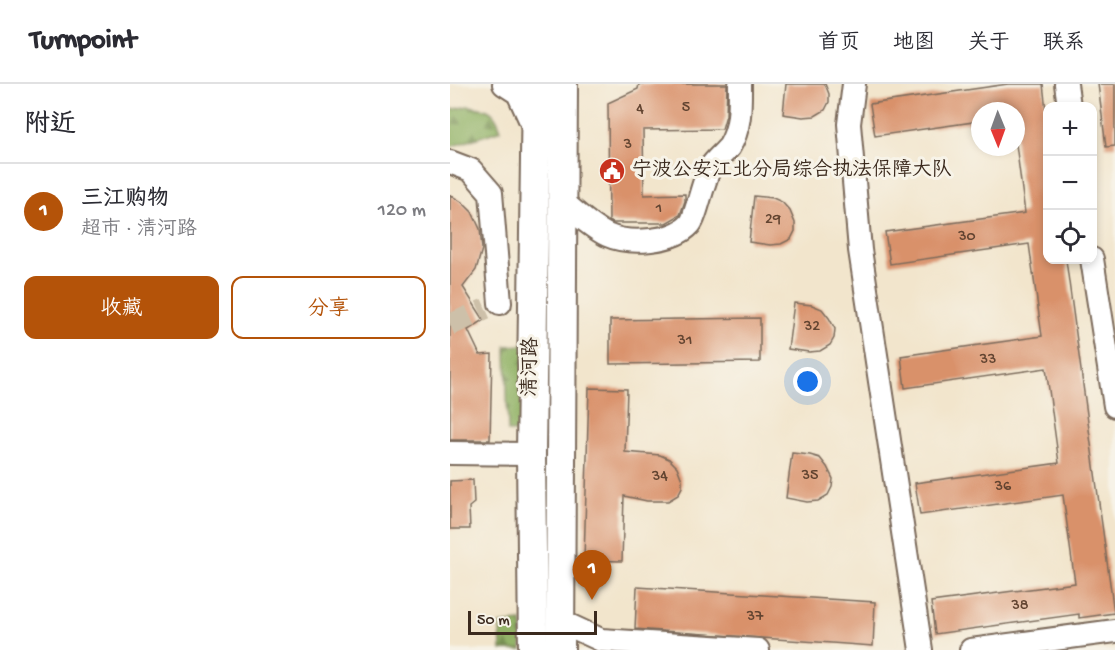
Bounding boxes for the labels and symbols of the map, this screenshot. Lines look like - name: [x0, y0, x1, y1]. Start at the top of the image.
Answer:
- house number: 5: [682, 99, 690, 118]
- house number: 4: [636, 101, 644, 120]
- north arrow: [971, 102, 1025, 156]
- house number: 3: [623, 136, 632, 155]
- public building icon: 宁波公安江北分局综合执法保障大队: [597, 156, 627, 186]
- place label: 宁波公安江北分局综合执法保障大队: [632, 158, 952, 183]
- house number: 1: [655, 200, 662, 219]
- house number: 29: [765, 211, 781, 230]
- house number: 30: [957, 228, 976, 247]
- house number: 32: [803, 318, 820, 337]
- house number: 31: [677, 332, 692, 351]
- street label: 清河路: [518, 336, 544, 397]
- house number: 33: [979, 351, 996, 370]
- your location: [793, 367, 822, 396]
- house number: 35: [801, 467, 818, 486]
- house number: 34: [651, 468, 668, 487]
- house number: 36: [994, 478, 1012, 497]
- pin: 1: [572, 550, 612, 600]
- house number: 38: [1010, 597, 1029, 616]
- scale bar: [468, 608, 597, 636]
- house number: 37: [746, 608, 764, 627]

